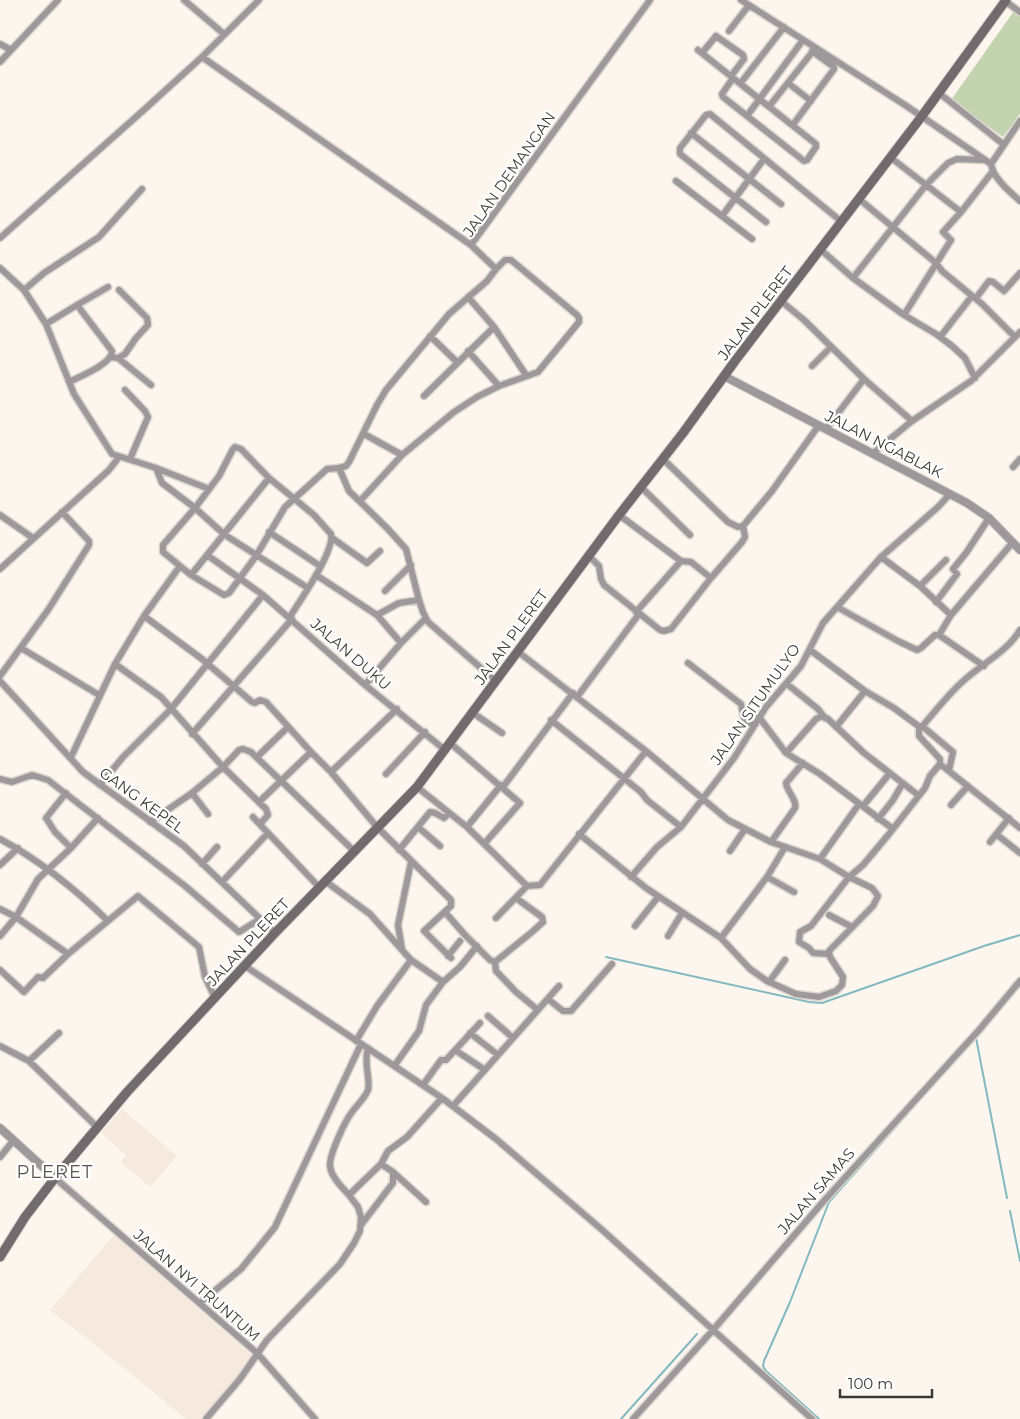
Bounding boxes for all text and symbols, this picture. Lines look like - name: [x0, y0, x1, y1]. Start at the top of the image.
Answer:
- street label: JALAN DEMANGAN: [458, 108, 559, 241]
- street label: JALAN PLERET: [713, 262, 797, 365]
- street label: JALAN NGABLAK: [821, 406, 946, 482]
- street label: JALAN PLERET: [470, 585, 552, 689]
- street label: JALAN DUKU: [306, 613, 395, 694]
- street label: JALAN SITUMULYO: [706, 640, 804, 769]
- street label: GANG KEPEL: [96, 763, 188, 837]
- street label: JALAN PLERET: [202, 894, 294, 990]
- street label: JALAN SAMAS: [773, 1144, 859, 1239]
- district label: PLERET: [17, 1161, 93, 1183]
- street label: JALAN NYI TRUNTUM: [129, 1224, 264, 1345]
- scale bar: [840, 1366, 932, 1398]
- text: 100 m: [848, 1374, 893, 1393]

